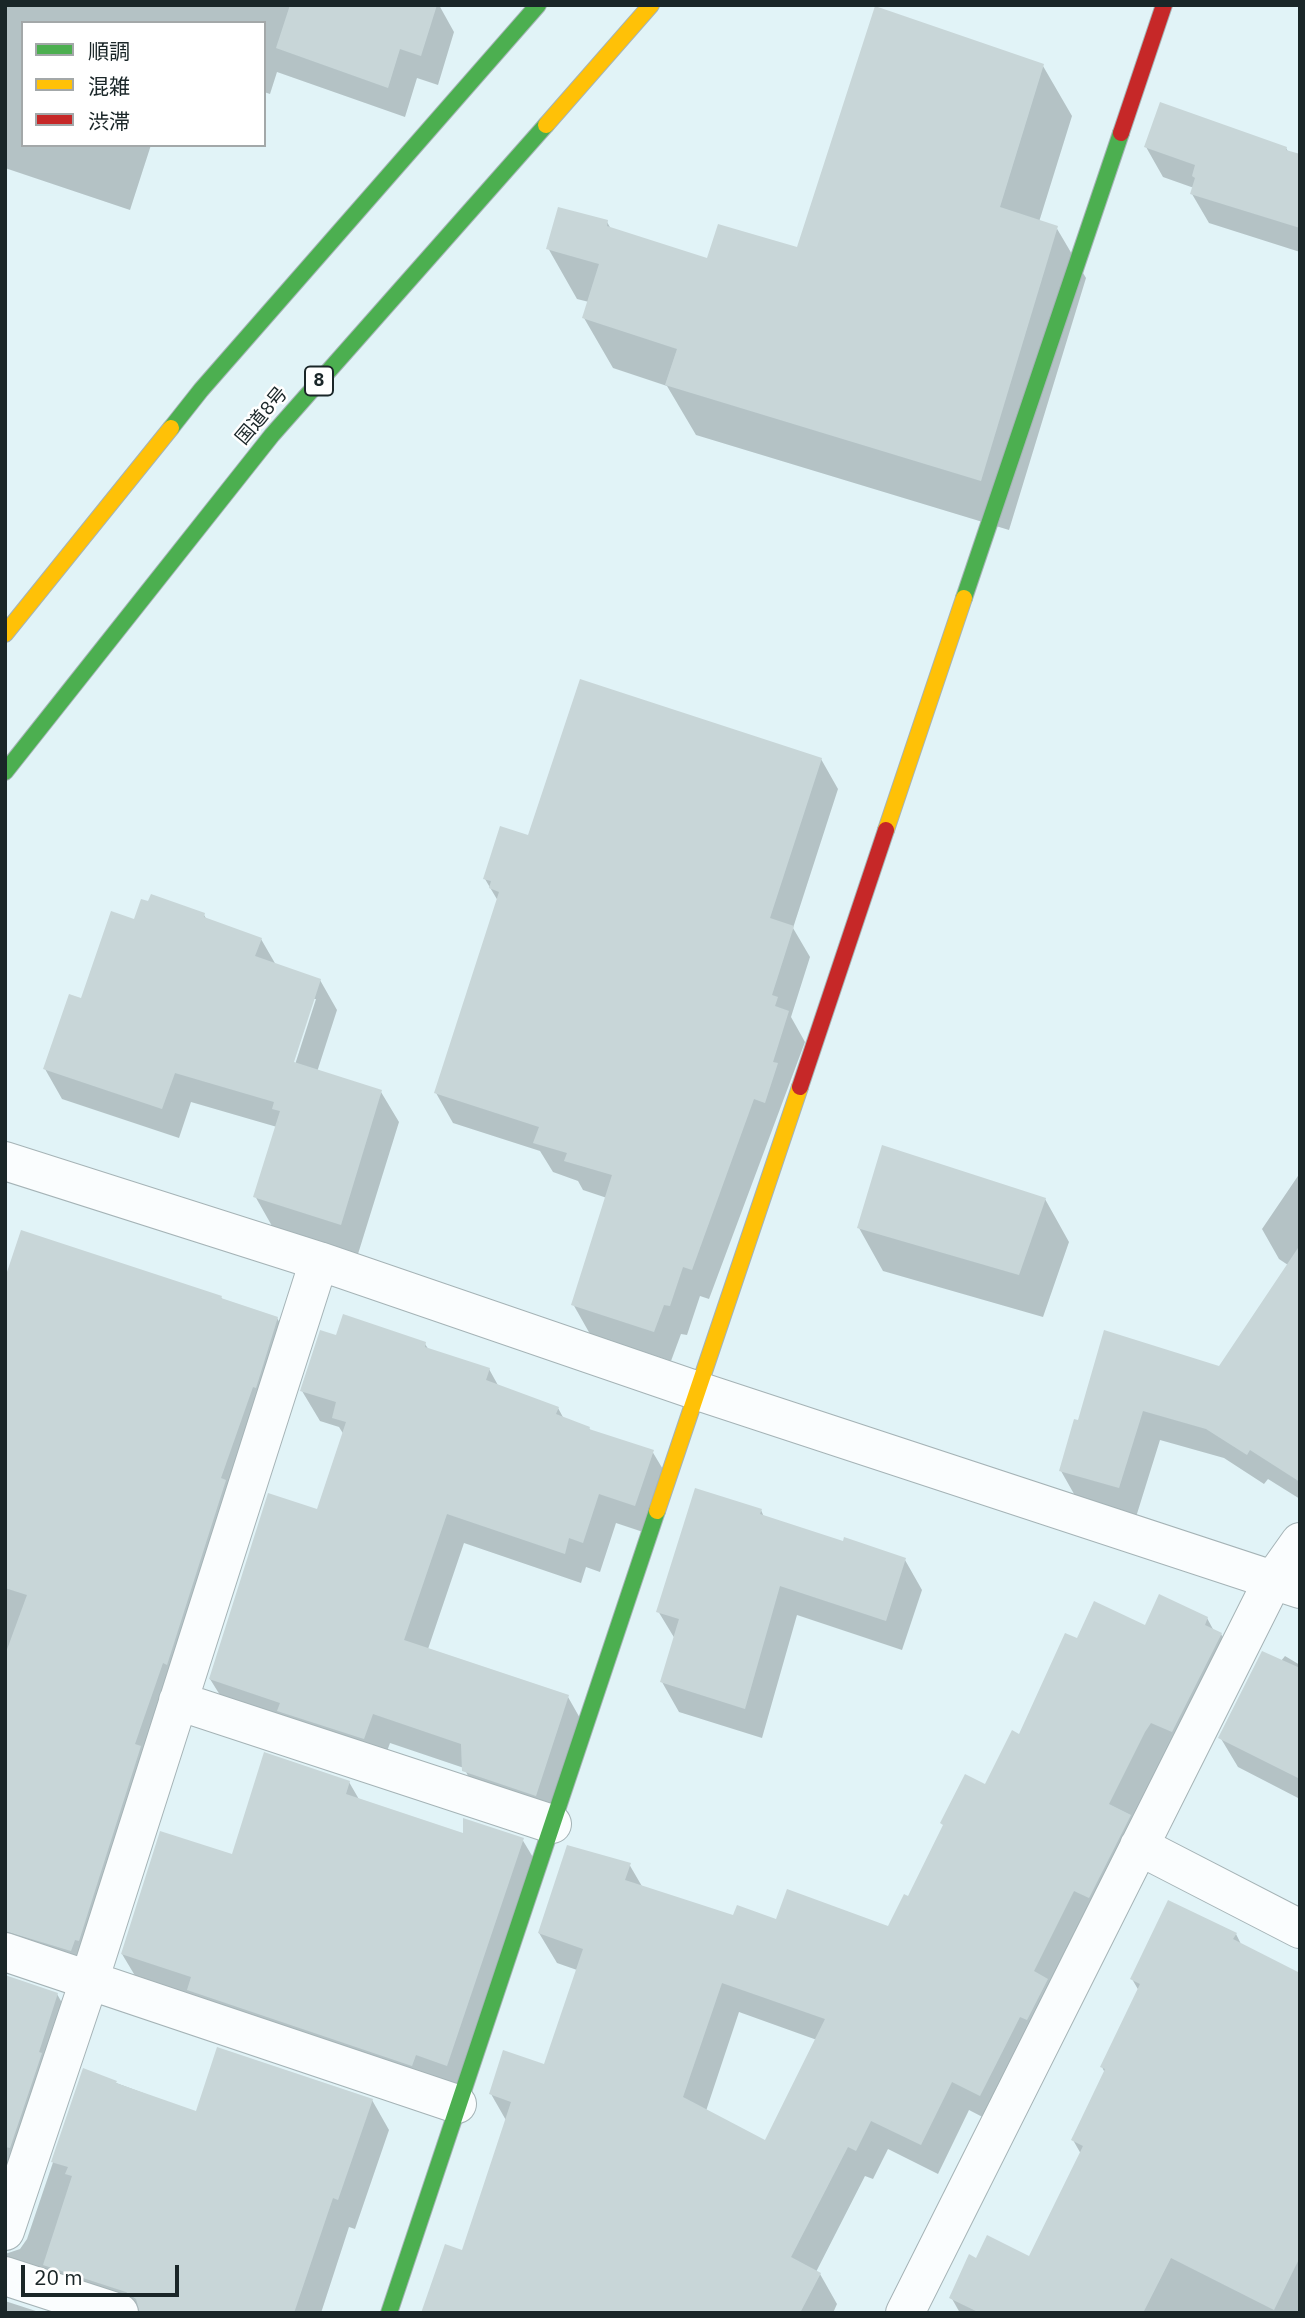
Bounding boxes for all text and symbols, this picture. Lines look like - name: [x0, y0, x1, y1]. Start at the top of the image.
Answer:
- legend: [21, 21, 266, 147]
- text: 順調: [88, 37, 130, 65]
- text: 混雑: [88, 72, 130, 100]
- text: 渋滞: [88, 107, 130, 135]
- road number: 8: [305, 366, 333, 396]
- street label: 国道8号: [231, 382, 293, 450]
- scale bar: [24, 2252, 182, 2296]
- text: 20 m: [34, 2263, 83, 2291]

